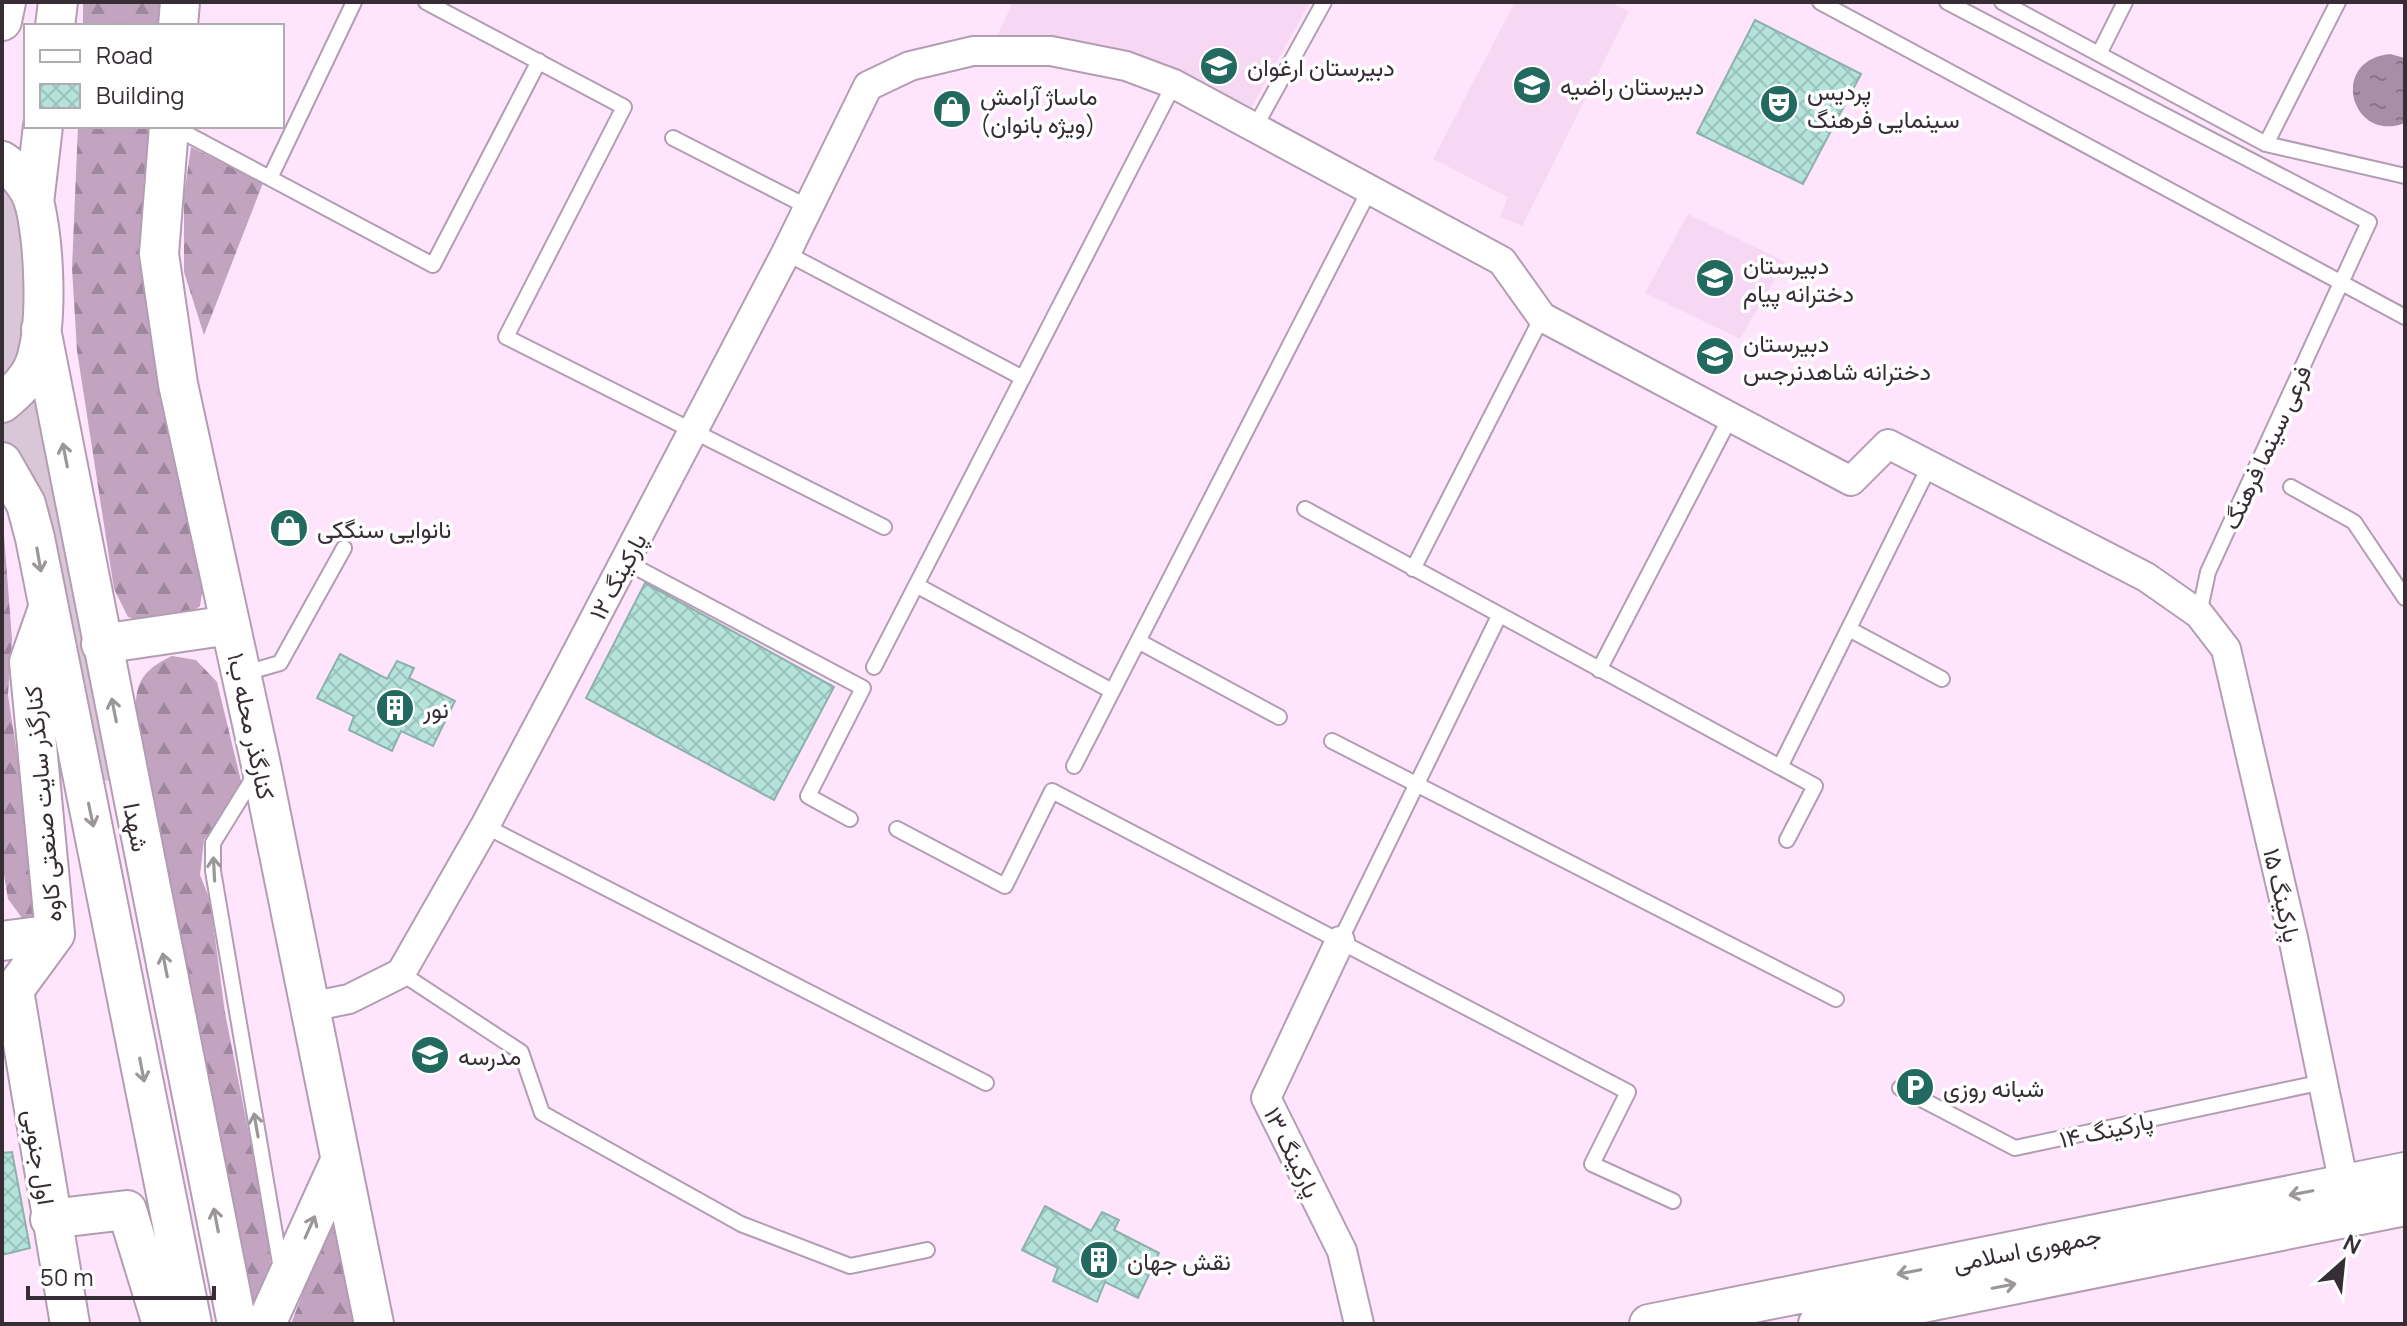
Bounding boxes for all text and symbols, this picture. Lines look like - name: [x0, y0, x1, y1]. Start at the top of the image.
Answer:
- legend: [24, 24, 284, 128]
- text: Road: [96, 38, 153, 71]
- school or university icon: دبیرستان ارغوان: [1198, 45, 1240, 87]
- place label: دبیرستان ارغوان: [1247, 50, 1395, 83]
- school or university icon: دبیرستان راضیه: [1511, 64, 1553, 106]
- place label: دبیرستان راضیه: [1560, 69, 1704, 102]
- place label: پردیس سینمایی فرهنگ: [1807, 74, 1960, 135]
- text: Building: [96, 78, 184, 111]
- place label: ماساژ آرامش (ویژه بانوان): [980, 79, 1098, 140]
- theatre icon: پردیس سینمایی فرهنگ: [1758, 83, 1800, 125]
- shop icon: ماساژ آرامش (ویژه بانوان): [931, 88, 973, 130]
- place label: دبیرستان دخترانه پیام: [1743, 248, 1854, 310]
- school or university icon: دبیرستان دخترانه پیام: [1694, 257, 1736, 299]
- place label: دبیرستان دخترانه شاهدنرجس: [1743, 326, 1931, 387]
- school or university icon: دبیرستان دخترانه شاهدنرجس: [1694, 335, 1736, 377]
- street label: فرعی سینما فرهنگ: [2214, 360, 2318, 534]
- one-way arrow: [57, 443, 72, 468]
- shop icon: نانوایی سنگکی: [268, 507, 310, 549]
- place label: نانوایی سنگکی: [317, 512, 451, 545]
- street label: پارکینگ ۱۲: [580, 527, 655, 626]
- one-way arrow: [32, 547, 47, 572]
- street label: کنارگذر محله ب۱: [220, 649, 284, 803]
- street label: کنارگذر سایت صنعتی کاوه: [15, 685, 69, 923]
- building icon: نور: [374, 687, 416, 729]
- place label: نور: [422, 692, 449, 725]
- one-way arrow: [106, 698, 121, 723]
- street label: شهدا: [116, 800, 158, 854]
- one-way arrow: [84, 801, 99, 827]
- street label: پارکینگ ۱۵: [2255, 845, 2310, 946]
- one-way arrow: [206, 856, 221, 883]
- one-way arrow: [156, 953, 171, 978]
- school or university icon: مدرسه: [409, 1034, 451, 1076]
- place label: مدرسه: [458, 1039, 521, 1072]
- one-way arrow: [135, 1056, 150, 1082]
- parking icon: شبانه روزی: [1894, 1066, 1936, 1108]
- place label: شبانه روزی: [1943, 1071, 2044, 1104]
- street label: پارکینگ ۱۳: [1256, 1101, 1329, 1203]
- street label: پارکینگ ۱۴: [2056, 1103, 2156, 1156]
- street label: اول جنوبی: [16, 1107, 64, 1207]
- one-way arrow: [248, 1113, 263, 1138]
- one-way arrow: [2289, 1187, 2314, 1202]
- one-way arrow: [207, 1208, 222, 1233]
- one-way arrow: [303, 1216, 318, 1240]
- street label: جمهوری اسلامی: [1950, 1217, 2104, 1279]
- north arrow: [2303, 1222, 2383, 1302]
- text: N: [2338, 1227, 2366, 1261]
- building icon: نقش جهان: [1078, 1239, 1120, 1281]
- place label: نقش جهان: [1127, 1244, 1231, 1277]
- scale bar: [28, 1250, 214, 1300]
- text: 50 m: [40, 1260, 94, 1293]
- one-way arrow: [1897, 1265, 1922, 1280]
- one-way arrow: [1991, 1278, 2017, 1293]

